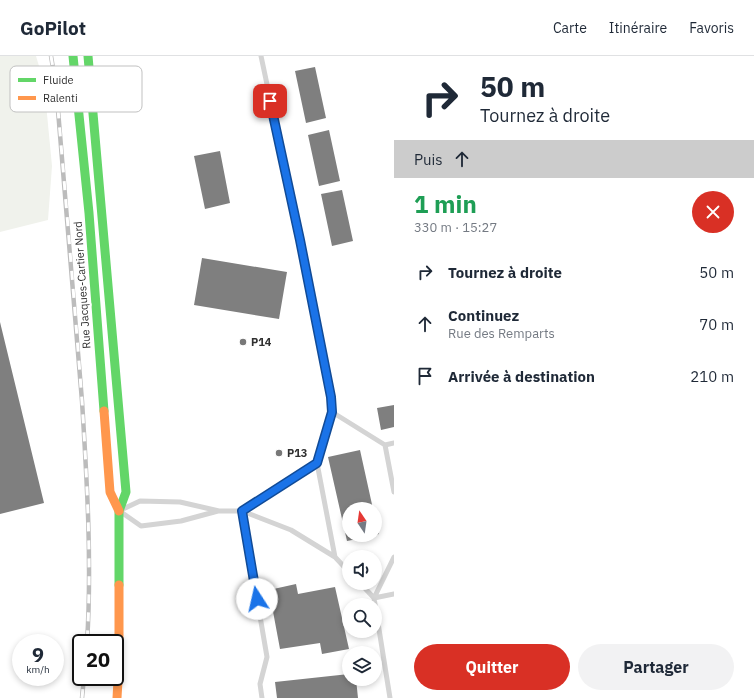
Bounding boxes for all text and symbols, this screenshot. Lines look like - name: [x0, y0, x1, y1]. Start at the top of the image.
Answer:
- text: GoPilot: [20, 16, 86, 40]
- text: Carte: [553, 19, 587, 37]
- text: Itinéraire: [609, 19, 667, 37]
- text: Favoris: [689, 19, 734, 37]
- legend: [10, 66, 142, 112]
- text: 50 m: [480, 68, 545, 105]
- icon: right: [414, 72, 466, 124]
- text: Fluide: [43, 73, 74, 87]
- pin: [253, 84, 287, 118]
- icon: arrive: [259, 90, 281, 112]
- text: Ralenti: [43, 91, 78, 105]
- text: Tournez à droite: [480, 104, 610, 127]
- icon: ahead: [451, 148, 473, 170]
- text: Puis: [414, 150, 443, 169]
- text: 1 min: [414, 188, 477, 220]
- button: close: [692, 191, 734, 233]
- text: 330 m · 15:27: [414, 219, 497, 236]
- street label: Rue Jacques-Cartier Nord: [71, 221, 93, 349]
- icon: right: [414, 261, 436, 283]
- text: Tournez à droite: [448, 263, 562, 282]
- text: 50 m: [699, 263, 734, 282]
- text: Continuez: [448, 306, 519, 325]
- icon: ahead: [414, 313, 436, 335]
- text: 70 m: [699, 315, 734, 334]
- text: Rue des Remparts: [448, 325, 555, 342]
- place label: P14: [251, 335, 272, 349]
- marker: P14: [238, 337, 248, 347]
- icon: arrive: [414, 365, 436, 387]
- text: Arrivée à destination: [448, 367, 595, 386]
- text: 210 m: [690, 367, 734, 386]
- place label: P13: [287, 446, 307, 460]
- marker: P13: [274, 448, 284, 458]
- north arrow: [342, 502, 382, 542]
- map controls: [342, 502, 382, 686]
- button: sound: [342, 550, 382, 590]
- position arrow: [236, 578, 278, 620]
- button: search: [342, 598, 382, 638]
- speed limit sign: 20: [72, 634, 124, 686]
- text: 9: [32, 641, 44, 668]
- button: Quitter: [414, 644, 570, 690]
- button: Partager: [578, 644, 734, 690]
- button: layers: [342, 646, 382, 686]
- text: km/h: [26, 663, 50, 676]

